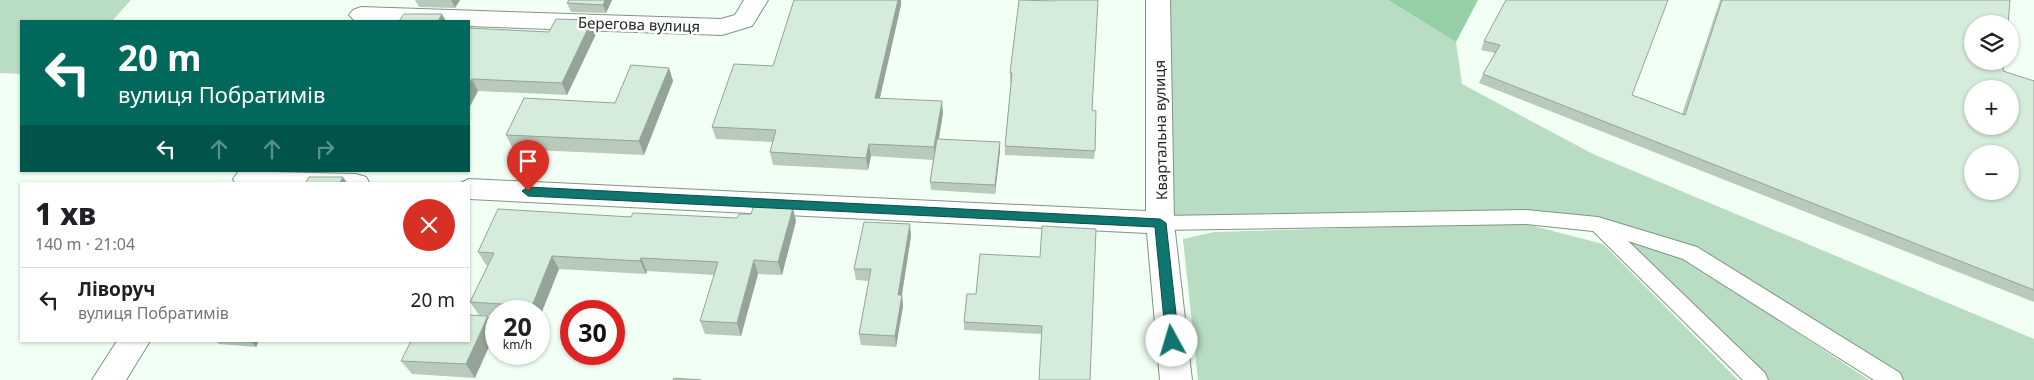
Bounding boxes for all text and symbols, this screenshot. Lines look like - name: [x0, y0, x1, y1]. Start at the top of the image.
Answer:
- street label: Берегова вулиця: [578, 12, 700, 36]
- map controls: [1964, 15, 2019, 200]
- button: layers: [1964, 15, 2019, 70]
- text: 20 m: [118, 34, 201, 81]
- icon: left: [35, 40, 100, 105]
- street label: Квартальна вулиця: [1149, 60, 1171, 200]
- text: вулиця Побратимів: [118, 79, 325, 109]
- button: +: [1964, 80, 2019, 135]
- icon: left: [152, 135, 180, 163]
- icon: ahead: [205, 135, 233, 163]
- icon: ahead: [258, 135, 286, 163]
- icon: right: [311, 135, 339, 163]
- pin: [507, 140, 549, 191]
- button: −: [1964, 145, 2019, 200]
- icon: arrive: [514, 147, 542, 175]
- text: 1 хв: [35, 193, 96, 234]
- button: close: [403, 199, 455, 251]
- text: 140 m · 21:04: [35, 233, 135, 255]
- text: Ліворуч: [78, 276, 155, 302]
- icon: left: [35, 286, 63, 314]
- text: 20 m: [411, 287, 455, 313]
- speed limit sign: 30: [560, 300, 625, 365]
- text: вулиця Побратимів: [78, 302, 229, 324]
- text: 20: [503, 309, 532, 343]
- position arrow: [1145, 314, 1197, 366]
- text: km/h: [503, 336, 532, 353]

